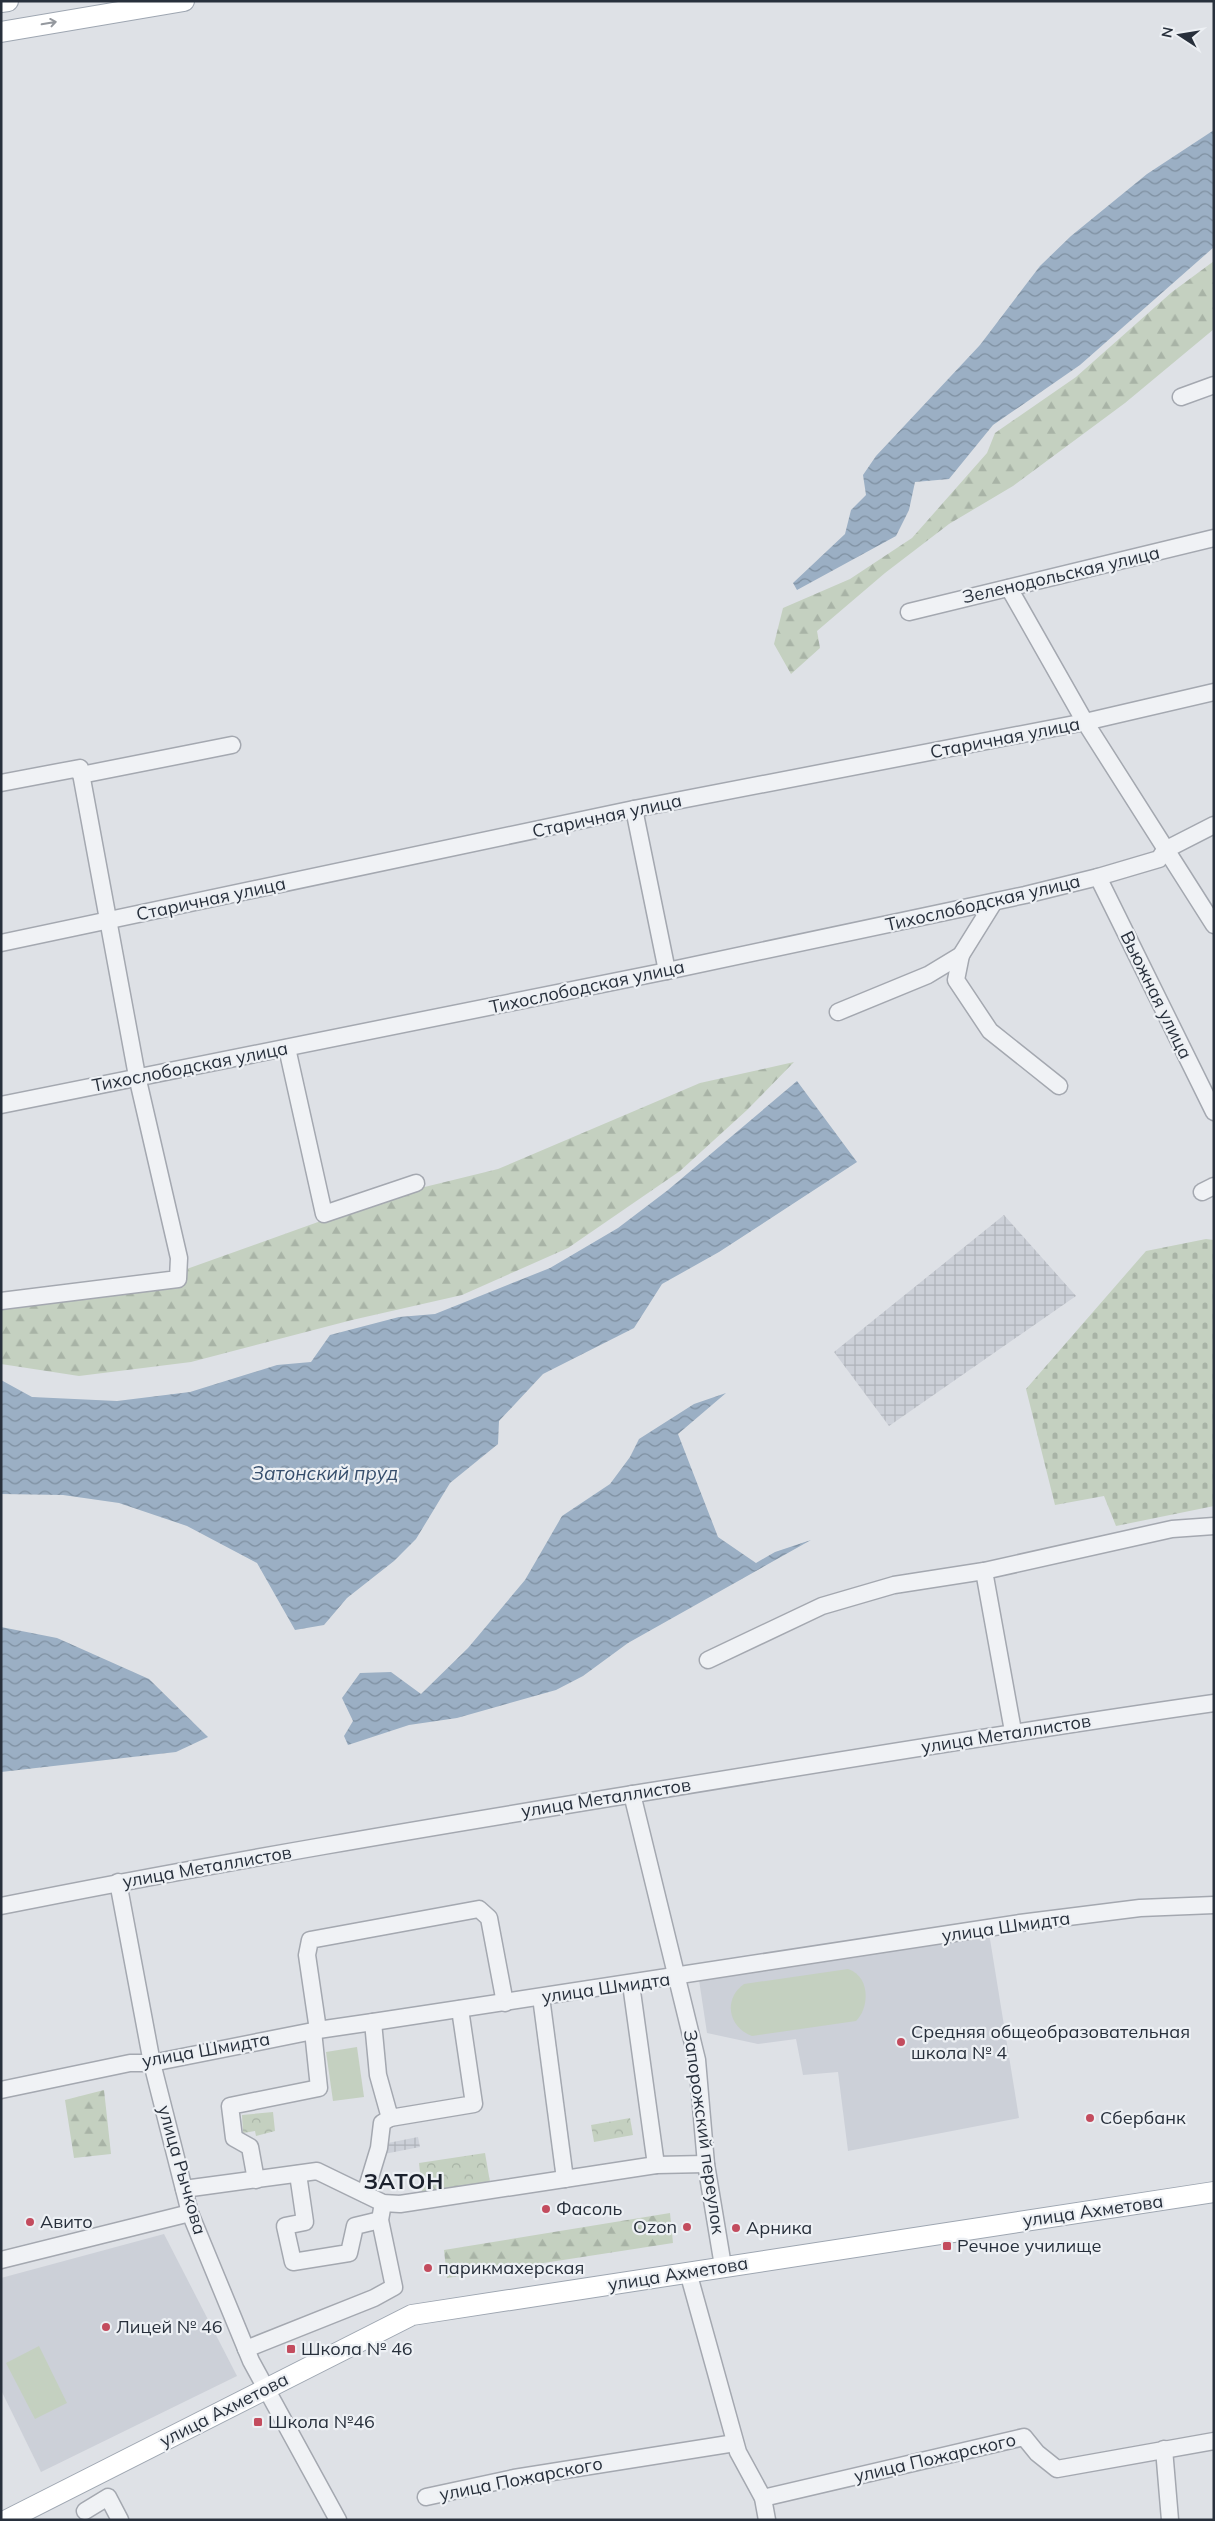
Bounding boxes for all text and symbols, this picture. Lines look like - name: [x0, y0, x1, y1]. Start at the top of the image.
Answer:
- north arrow: [1155, 10, 1205, 60]
- one-way arrow: [41, 18, 57, 28]
- text: N: [1157, 25, 1177, 39]
- street label: Зеленодольская улица: [960, 541, 1162, 608]
- street label: Старичная улица: [928, 712, 1082, 763]
- street label: Старичная улица: [530, 788, 684, 843]
- street label: Тихослободская улица: [883, 869, 1082, 936]
- street label: Старичная улица: [134, 871, 288, 926]
- street label: Вьюжная улица: [1116, 927, 1197, 1063]
- street label: Тихослободская улица: [487, 955, 687, 1018]
- street label: Тихослободская улица: [90, 1036, 290, 1097]
- water label: Затонский пруд: [252, 1461, 398, 1485]
- street label: улица Металлистов: [920, 1709, 1092, 1758]
- street label: улица Металлистов: [520, 1773, 692, 1822]
- street label: улица Металлистов: [121, 1840, 293, 1893]
- street label: улица Шмидта: [940, 1906, 1072, 1947]
- street label: улица Шмидта: [540, 1967, 672, 2008]
- place label: Средняя общеобразовательная школа № 4: [911, 2020, 1190, 2064]
- street label: улица Шмидта: [140, 2027, 272, 2072]
- street label: Запорожский переулок: [679, 2028, 730, 2236]
- marker: Средняя общеобразовательная школа № 4: [895, 2036, 907, 2048]
- street label: улица Рычкова: [153, 2103, 212, 2237]
- place label: Сбербанк: [1100, 2106, 1186, 2129]
- marker: Сбербанк: [1084, 2112, 1096, 2124]
- district label: ЗАТОН: [364, 2167, 444, 2195]
- street label: улица Ахметова: [1021, 2189, 1165, 2232]
- place label: Фасоль: [556, 2197, 623, 2220]
- marker: Фасоль: [540, 2203, 552, 2215]
- place label: Авито: [40, 2210, 93, 2233]
- place label: Ozon: [633, 2215, 677, 2238]
- marker: Авито: [24, 2216, 36, 2228]
- place label: Арника: [746, 2216, 812, 2239]
- marker: Ozon: [681, 2221, 693, 2233]
- marker: Арника: [730, 2222, 742, 2234]
- place label: Речное училище: [957, 2234, 1101, 2257]
- marker: Речное училище: [941, 2240, 953, 2252]
- street label: улица Ахметова: [606, 2251, 750, 2296]
- place label: парикмахерская: [438, 2256, 584, 2279]
- marker: парикмахерская: [422, 2262, 434, 2274]
- place label: Лицей № 46: [116, 2315, 223, 2338]
- marker: Лицей № 46: [100, 2321, 112, 2333]
- place label: Школа № 46: [301, 2337, 413, 2360]
- marker: Школа № 46: [285, 2343, 297, 2355]
- street label: улица Ахметова: [155, 2367, 292, 2452]
- place label: Школа №46: [268, 2410, 375, 2433]
- marker: Школа №46: [252, 2416, 264, 2428]
- street label: улица Пожарского: [852, 2428, 1018, 2487]
- street label: улица Пожарского: [437, 2451, 604, 2506]

